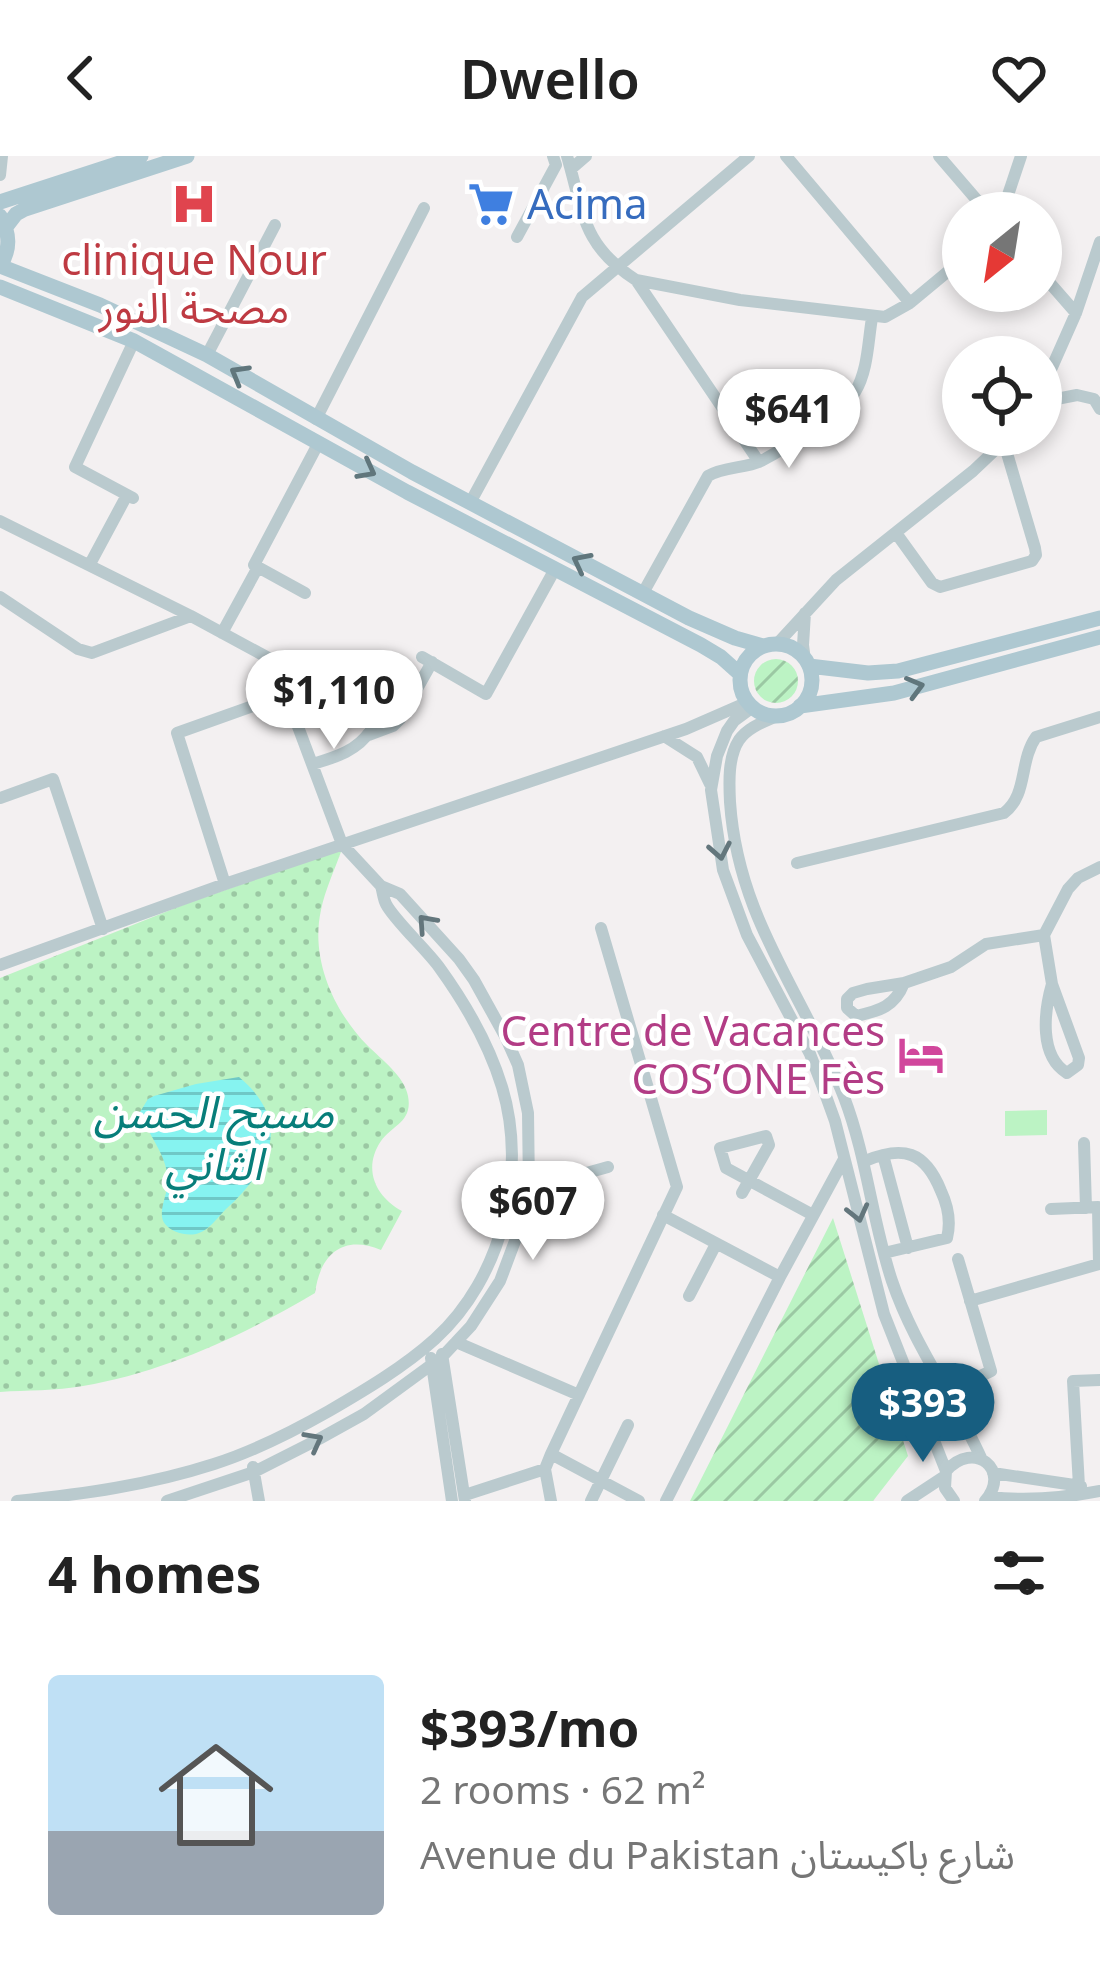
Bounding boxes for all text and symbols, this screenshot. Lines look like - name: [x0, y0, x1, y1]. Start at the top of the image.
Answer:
- text: Dwello: [460, 41, 640, 115]
- icon: back: [48, 45, 114, 111]
- icon: heart: [986, 45, 1052, 111]
- place label: Acima: [527, 174, 648, 231]
- hospital icon: clinique Nour مصحة النور: [169, 179, 219, 229]
- supermarket icon: Acima: [466, 179, 516, 229]
- north arrow: [942, 192, 1062, 312]
- map controls: [942, 192, 1062, 456]
- place label: clinique Nour مصحة النور: [61, 230, 327, 335]
- button: locate: [942, 336, 1062, 456]
- one-way arrow: [231, 366, 252, 389]
- pin: $641: [718, 369, 860, 471]
- text: $641: [744, 381, 834, 434]
- one-way arrow: [354, 456, 376, 479]
- one-way arrow: [572, 553, 594, 576]
- pin: $1,110: [236, 650, 432, 752]
- text: $1,110: [273, 662, 395, 715]
- one-way arrow: [904, 677, 925, 702]
- one-way arrow: [706, 841, 732, 861]
- one-way arrow: [419, 915, 441, 937]
- place label: Centre de Vacances COS’ONE Fès: [501, 1001, 885, 1106]
- hotel icon: Centre de Vacances COS’ONE Fès: [896, 1030, 946, 1080]
- water label: مسبح الحسن الثاني: [94, 1080, 335, 1199]
- pin: $607: [462, 1161, 604, 1263]
- text: $607: [488, 1173, 578, 1226]
- one-way arrow: [844, 1203, 869, 1223]
- pin: $393: [852, 1363, 994, 1465]
- text: $393: [878, 1375, 968, 1428]
- one-way arrow: [301, 1432, 322, 1455]
- text: 4 homes: [48, 1538, 261, 1608]
- icon: filters: [986, 1540, 1052, 1606]
- text: $393/mo: [420, 1692, 639, 1762]
- icon: home: [144, 1723, 288, 1867]
- text: 2 rooms · 62 m²: [420, 1762, 706, 1815]
- text: Avenue du Pakistan شارع باكيستان: [420, 1827, 1015, 1880]

